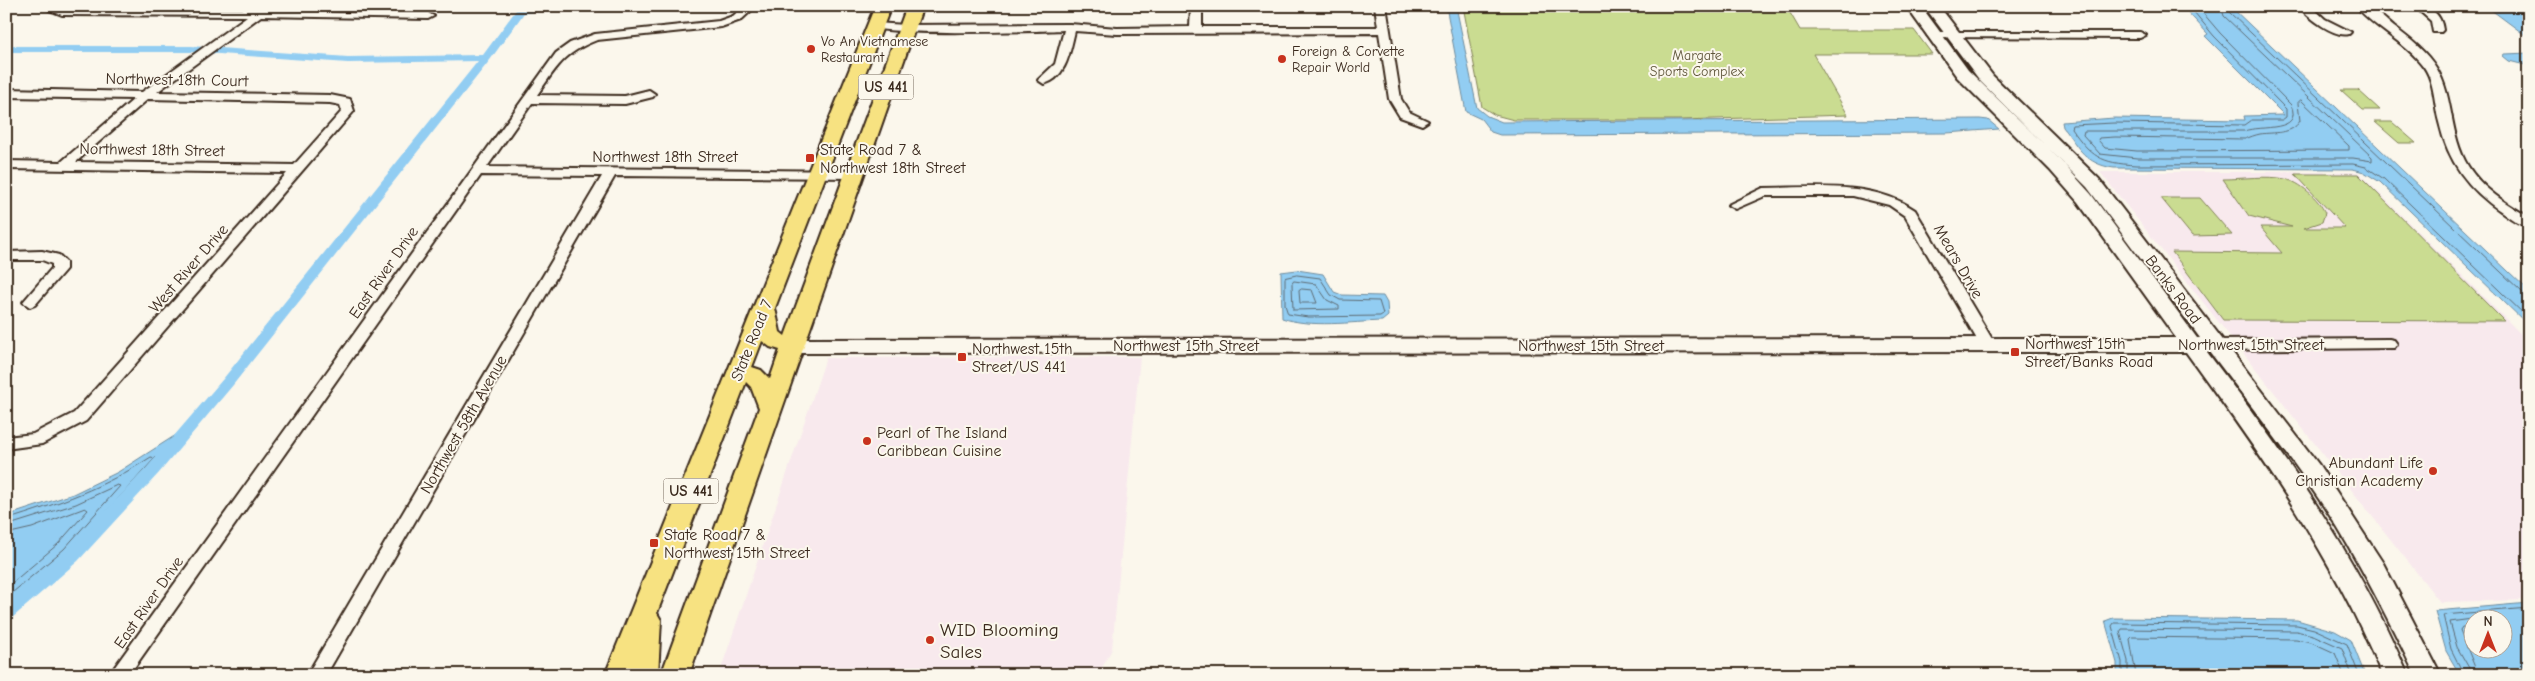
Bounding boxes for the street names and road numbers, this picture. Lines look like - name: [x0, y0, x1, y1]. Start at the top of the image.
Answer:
- street label: Northwest 18th Court: [105, 70, 249, 90]
- road number: US 441: [858, 74, 914, 100]
- street label: Northwest 18th Street: [79, 140, 225, 160]
- street label: Northwest 18th Street: [592, 148, 738, 166]
- street label: West River Drive: [146, 221, 232, 316]
- street label: Mears Drive: [1930, 221, 1987, 302]
- street label: East River Drive: [345, 223, 422, 322]
- street label: Banks Road: [2142, 252, 2205, 327]
- street label: State Road 7: [727, 297, 777, 384]
- street label: Northwest 15th Street: [2178, 336, 2324, 354]
- street label: Northwest 15th Street: [1113, 337, 1259, 355]
- street label: Northwest 15th Street: [1518, 337, 1664, 355]
- street label: Northwest 58th Avenue: [417, 352, 511, 497]
- road number: US 441: [664, 478, 718, 504]
- street label: East River Drive: [110, 553, 187, 652]

